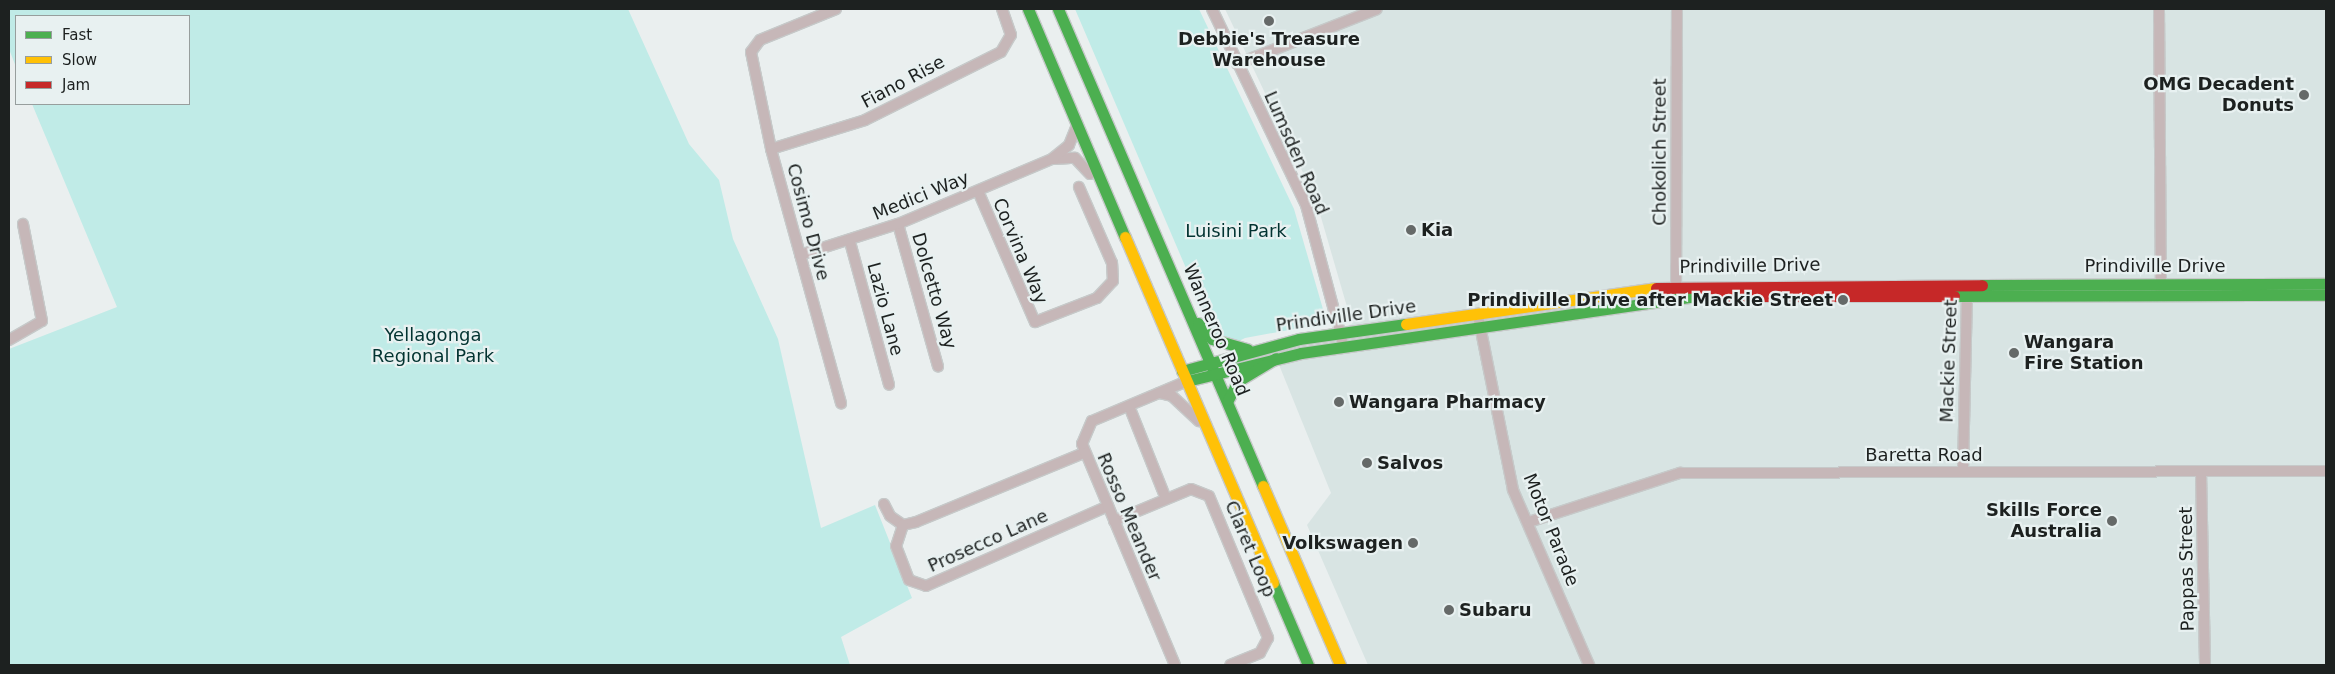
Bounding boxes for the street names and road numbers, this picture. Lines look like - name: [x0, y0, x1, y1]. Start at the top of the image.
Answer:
- street label: Fiano Rise: [858, 51, 948, 113]
- street label: Chokolich Street: [1649, 78, 1671, 226]
- street label: Lumsden Road: [1259, 88, 1333, 218]
- street label: Cosimo Drive: [782, 161, 834, 283]
- street label: Medici Way: [870, 167, 972, 225]
- street label: Corvina Way: [988, 195, 1052, 307]
- street label: Dolcetto Way: [907, 230, 961, 352]
- street label: Prindiville Drive: [1679, 254, 1821, 278]
- street label: Prindiville Drive: [2084, 255, 2226, 277]
- street label: Lazio Lane: [862, 260, 908, 358]
- street label: Wanneroo Road: [1178, 261, 1254, 399]
- street label: Prindiville Drive: [1275, 295, 1417, 337]
- street label: Mackie Street: [1936, 299, 1962, 423]
- street label: Baretta Road: [1865, 444, 1983, 466]
- street label: Rosso Meander: [1092, 450, 1166, 584]
- street label: Motor Parade: [1519, 470, 1583, 590]
- street label: Claret Loop: [1220, 498, 1280, 600]
- street label: Prosecco Lane: [925, 505, 1051, 577]
- street label: Pappas Street: [2175, 506, 2199, 632]

